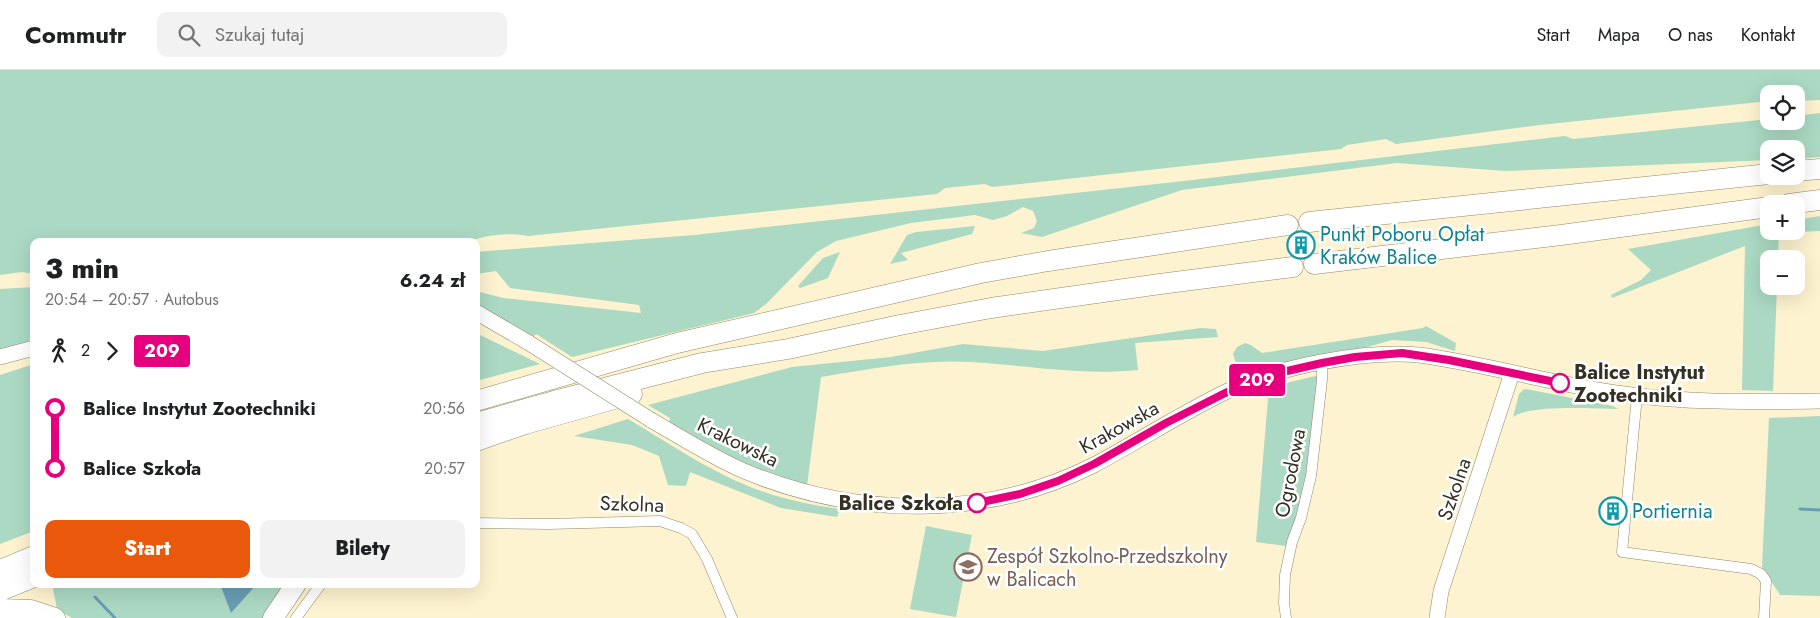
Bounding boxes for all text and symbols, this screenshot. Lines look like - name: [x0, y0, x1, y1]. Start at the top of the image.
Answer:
- search box: [157, 12, 507, 57]
- text: Commutr: [25, 17, 127, 52]
- icon: search: [175, 21, 203, 49]
- text: Szukaj tutaj: [215, 21, 305, 48]
- text: Start: [1536, 22, 1570, 48]
- text: Mapa: [1598, 22, 1640, 48]
- text: O nas: [1668, 22, 1713, 48]
- text: Kontakt: [1741, 22, 1795, 48]
- map controls: [1760, 85, 1805, 295]
- button: locate: [1760, 85, 1805, 130]
- button: layers: [1760, 140, 1805, 185]
- button: +: [1760, 195, 1805, 240]
- place label: Punkt Poboru Opłat Kraków Balice: [1320, 220, 1485, 272]
- building icon: Punkt Poboru Opłat Kraków Balice: [1286, 230, 1316, 260]
- text: 3 min: [45, 248, 119, 289]
- button: −: [1760, 250, 1805, 295]
- text: 6.24 zł: [400, 267, 465, 294]
- text: 20:54 – 20:57 · Autobus: [45, 288, 219, 311]
- icon: walk: [45, 337, 73, 365]
- icon: forward: [98, 337, 126, 365]
- text: 209: [144, 338, 180, 364]
- text: 2: [81, 339, 90, 362]
- place label: Balice Instytut Zootechniki: [1574, 358, 1705, 410]
- line badge: 209: [1228, 364, 1286, 396]
- text: 209: [1239, 367, 1275, 393]
- marker: Balice Instytut Zootechniki: [1550, 373, 1570, 393]
- street label: Krakowska: [1074, 394, 1164, 461]
- text: Balice Instytut Zootechniki: [83, 395, 316, 422]
- text: 20:56: [423, 397, 465, 420]
- street label: Krakowska: [692, 410, 783, 475]
- street label: Ogrodowa: [1268, 426, 1313, 520]
- street label: Szkolna: [1430, 454, 1479, 524]
- text: Balice Szkoła: [83, 455, 201, 482]
- text: 20:57: [424, 457, 465, 480]
- street label: Szkolna: [599, 489, 665, 520]
- place label: Balice Szkoła: [839, 489, 963, 518]
- marker: Balice Szkoła: [967, 493, 987, 513]
- building icon: Portiernia: [1598, 496, 1628, 526]
- place label: Portiernia: [1632, 497, 1713, 526]
- button: Start: [45, 520, 250, 578]
- button: Bilety: [260, 520, 465, 578]
- place label: Zespół Szkolno-Przedszkolny w Balicach: [987, 542, 1228, 594]
- school or university icon: Zespół Szkolno-Przedszkolny w Balicach: [953, 552, 983, 582]

